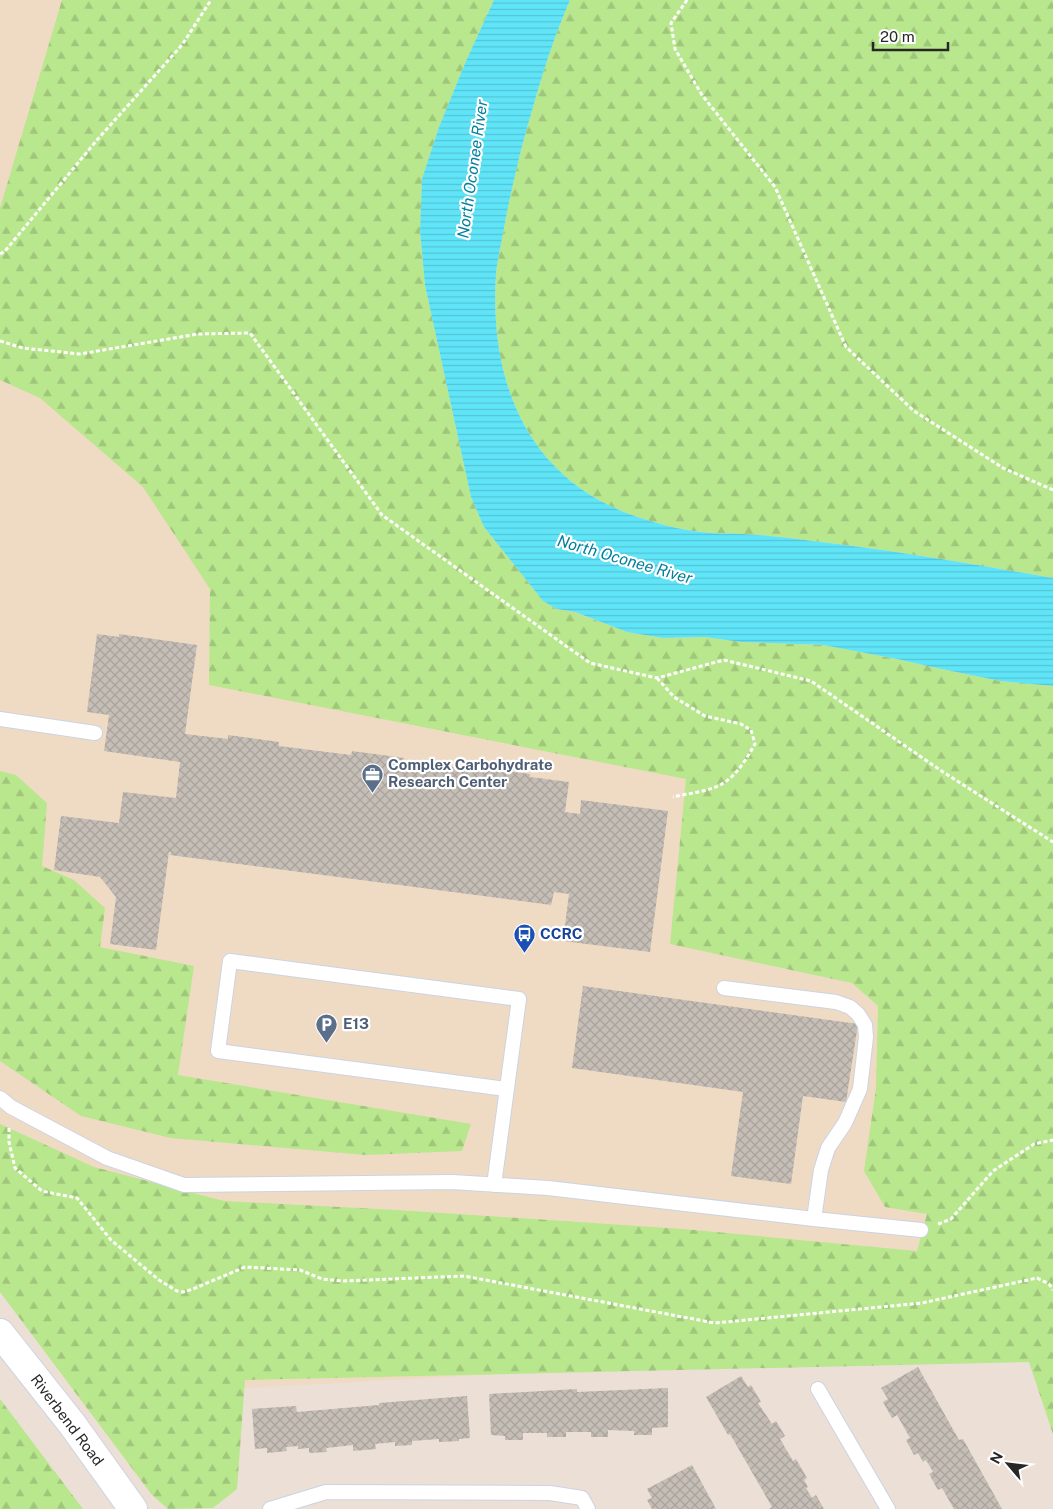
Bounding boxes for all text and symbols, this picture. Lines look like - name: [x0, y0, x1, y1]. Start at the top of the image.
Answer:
- scale bar: [873, 20, 948, 52]
- text: 20 m: [880, 28, 915, 45]
- water label: North Oconee River: [453, 98, 492, 240]
- water label: North Oconee River: [555, 531, 696, 588]
- place label: Complex Carbohydrate Research Center: [388, 756, 553, 790]
- office icon: Complex Carbohydrate Research Center: [360, 762, 384, 793]
- bus stop icon: CCRC: [512, 922, 536, 953]
- place label: CCRC: [540, 925, 583, 942]
- parking icon: E13: [315, 1012, 339, 1043]
- place label: E13: [343, 1015, 369, 1032]
- street label: Riverbend Road: [28, 1371, 107, 1469]
- north arrow: [983, 1439, 1033, 1489]
- text: N: [987, 1449, 1006, 1466]

